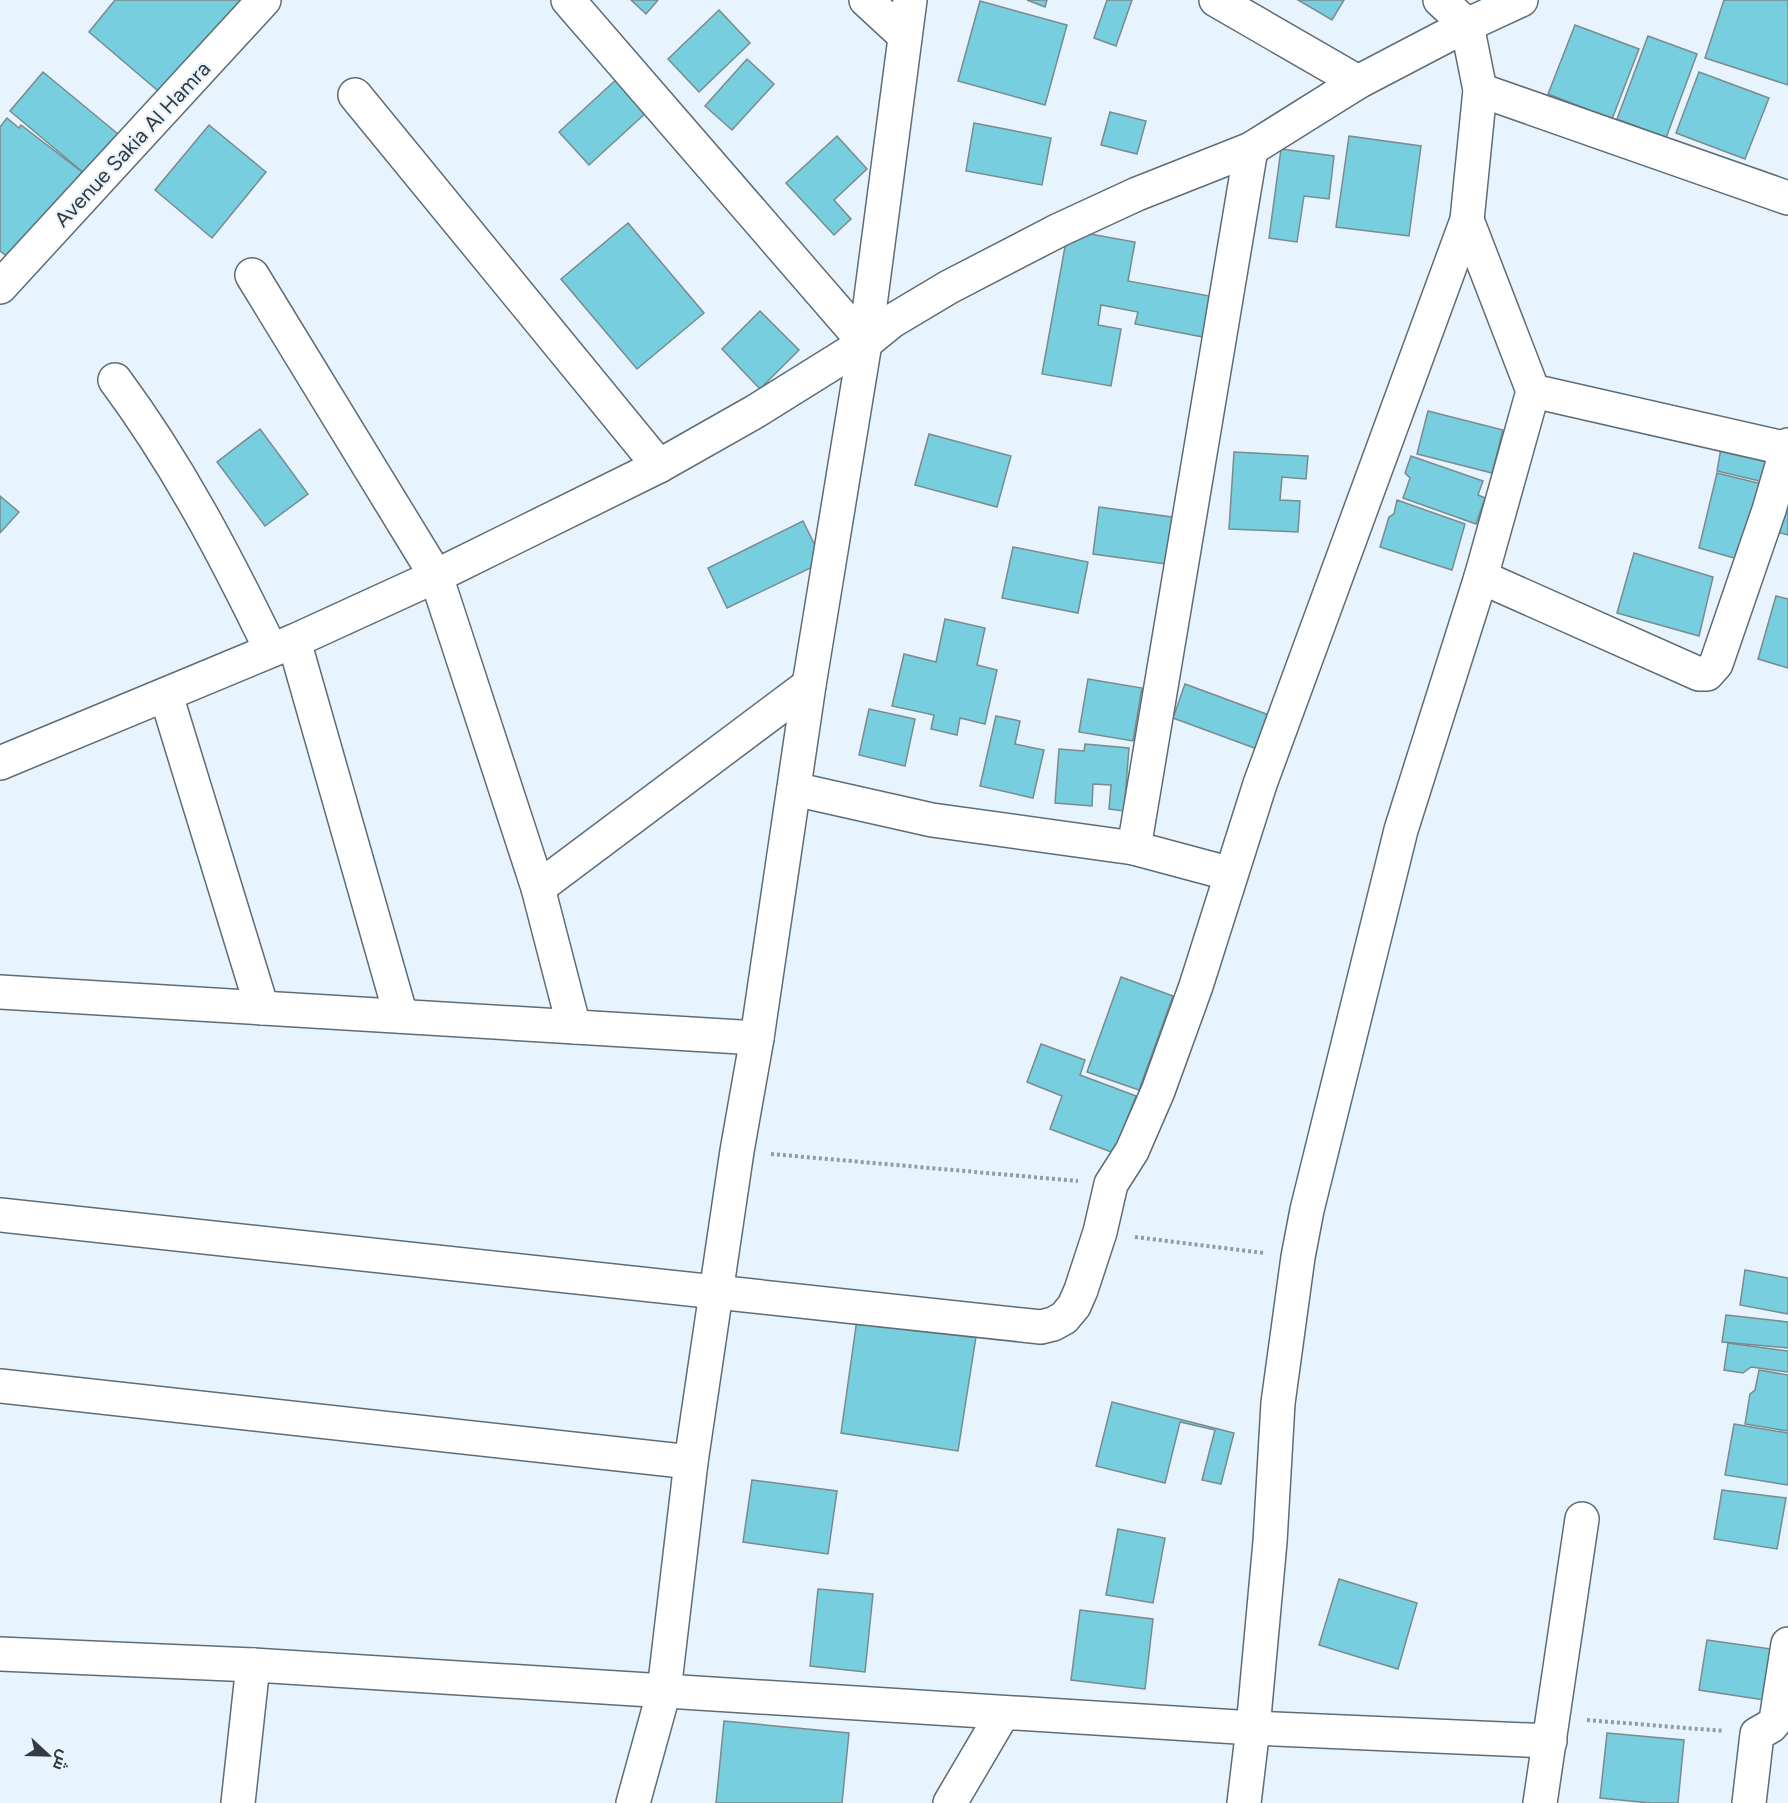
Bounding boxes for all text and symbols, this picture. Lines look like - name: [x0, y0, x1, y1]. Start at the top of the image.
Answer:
- street label: Avenue Sakia Al Hamra: [49, 56, 215, 232]
- north arrow: [18, 1725, 78, 1785]
- text: ش: [49, 1747, 74, 1774]

